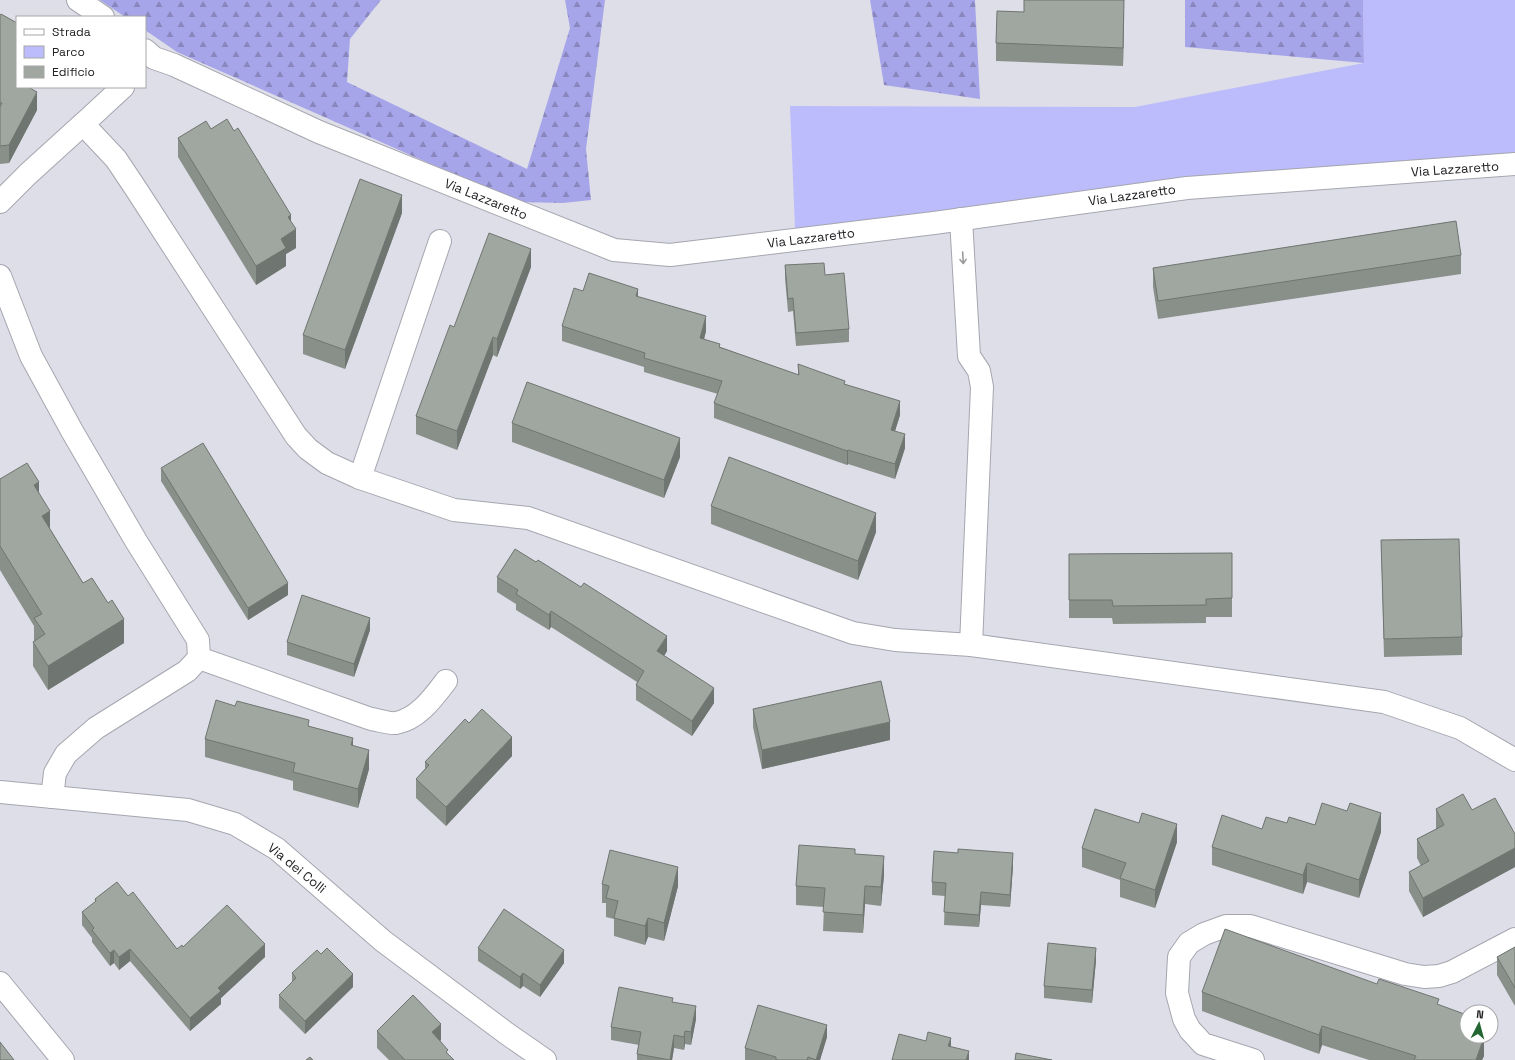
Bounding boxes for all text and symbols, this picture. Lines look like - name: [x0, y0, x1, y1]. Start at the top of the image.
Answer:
- legend: [16, 16, 146, 88]
- text: Strada: [52, 24, 91, 40]
- text: Parco: [52, 44, 85, 60]
- text: Edificio: [52, 64, 95, 80]
- street label: Via Lazzaretto: [1410, 157, 1500, 181]
- street label: Via Lazzaretto: [442, 175, 530, 223]
- street label: Via Lazzaretto: [1087, 180, 1177, 210]
- street label: Via Lazzaretto: [766, 224, 856, 252]
- one-way arrow: [960, 251, 967, 264]
- street label: Via dei Colli: [264, 839, 330, 897]
- north arrow: [1459, 1004, 1499, 1044]
- text: N: [1476, 1007, 1484, 1021]

